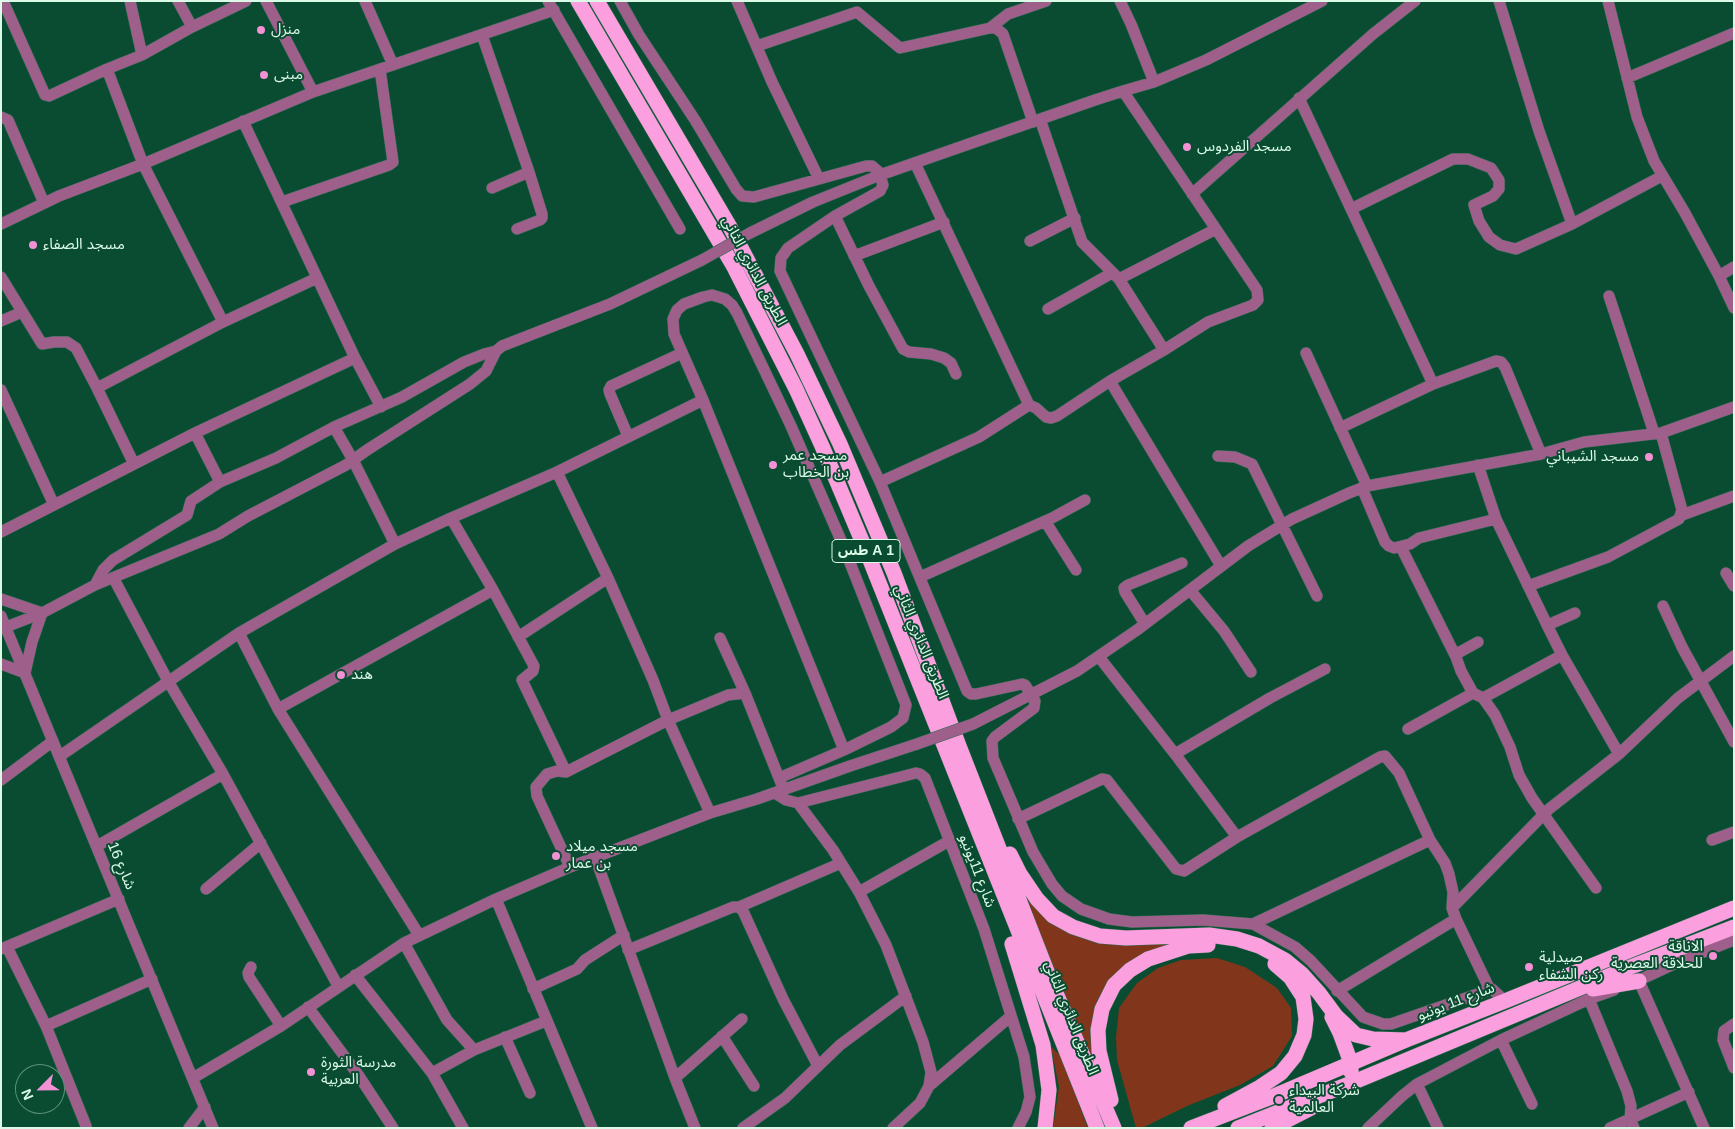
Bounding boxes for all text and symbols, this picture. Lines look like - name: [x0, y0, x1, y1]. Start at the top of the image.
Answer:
- place label: منزل: [271, 21, 300, 39]
- marker: منزل: [255, 24, 267, 36]
- place label: مبنى: [274, 66, 303, 84]
- marker: مبنى: [258, 69, 270, 81]
- place label: مسجد الفردوس: [1197, 138, 1292, 156]
- marker: مسجد الفردوس: [1181, 141, 1193, 153]
- street label: الطريق الدائري الثاني: [718, 213, 790, 329]
- place label: مسجد الصفاء: [43, 236, 125, 254]
- marker: مسجد الصفاء: [27, 239, 39, 251]
- place label: مسجد عمر بن الخطاب: [783, 447, 849, 482]
- place label: مسجد الشيباني: [1546, 448, 1639, 466]
- marker: مسجد الشيباني: [1643, 451, 1655, 463]
- marker: مسجد عمر بن الخطاب: [767, 459, 779, 471]
- road number: طس A 1: [832, 540, 900, 562]
- street label: الطريق الدائري الثاني: [890, 582, 952, 702]
- place label: هند: [351, 666, 373, 684]
- marker: هند: [335, 669, 347, 681]
- street label: شارع 11يونيو: [955, 832, 999, 910]
- place label: مسجد ميلاد بن عمار: [566, 838, 638, 873]
- street label: شارع 16: [103, 839, 139, 893]
- marker: مسجد ميلاد بن عمار: [550, 850, 562, 862]
- place label: الاناقة للحلاقة العصرية: [1611, 938, 1703, 973]
- place label: صيدلية ركن الشفاء: [1539, 949, 1603, 984]
- marker: الاناقة للحلاقة العصرية: [1707, 950, 1719, 962]
- street label: الطريق الدائري الثاني: [1040, 958, 1102, 1078]
- marker: صيدلية ركن الشفاء: [1523, 961, 1535, 973]
- street label: شارع 11 يونيو: [1415, 979, 1497, 1025]
- place label: مدرسة الثورة العربية: [321, 1054, 396, 1089]
- north arrow: [15, 1064, 65, 1114]
- marker: مدرسة الثورة العربية: [305, 1066, 317, 1078]
- place label: شركة البيداء العالمية: [1289, 1082, 1360, 1117]
- text: N: [18, 1087, 36, 1102]
- marker: شركة البيداء العالمية: [1273, 1094, 1285, 1106]

